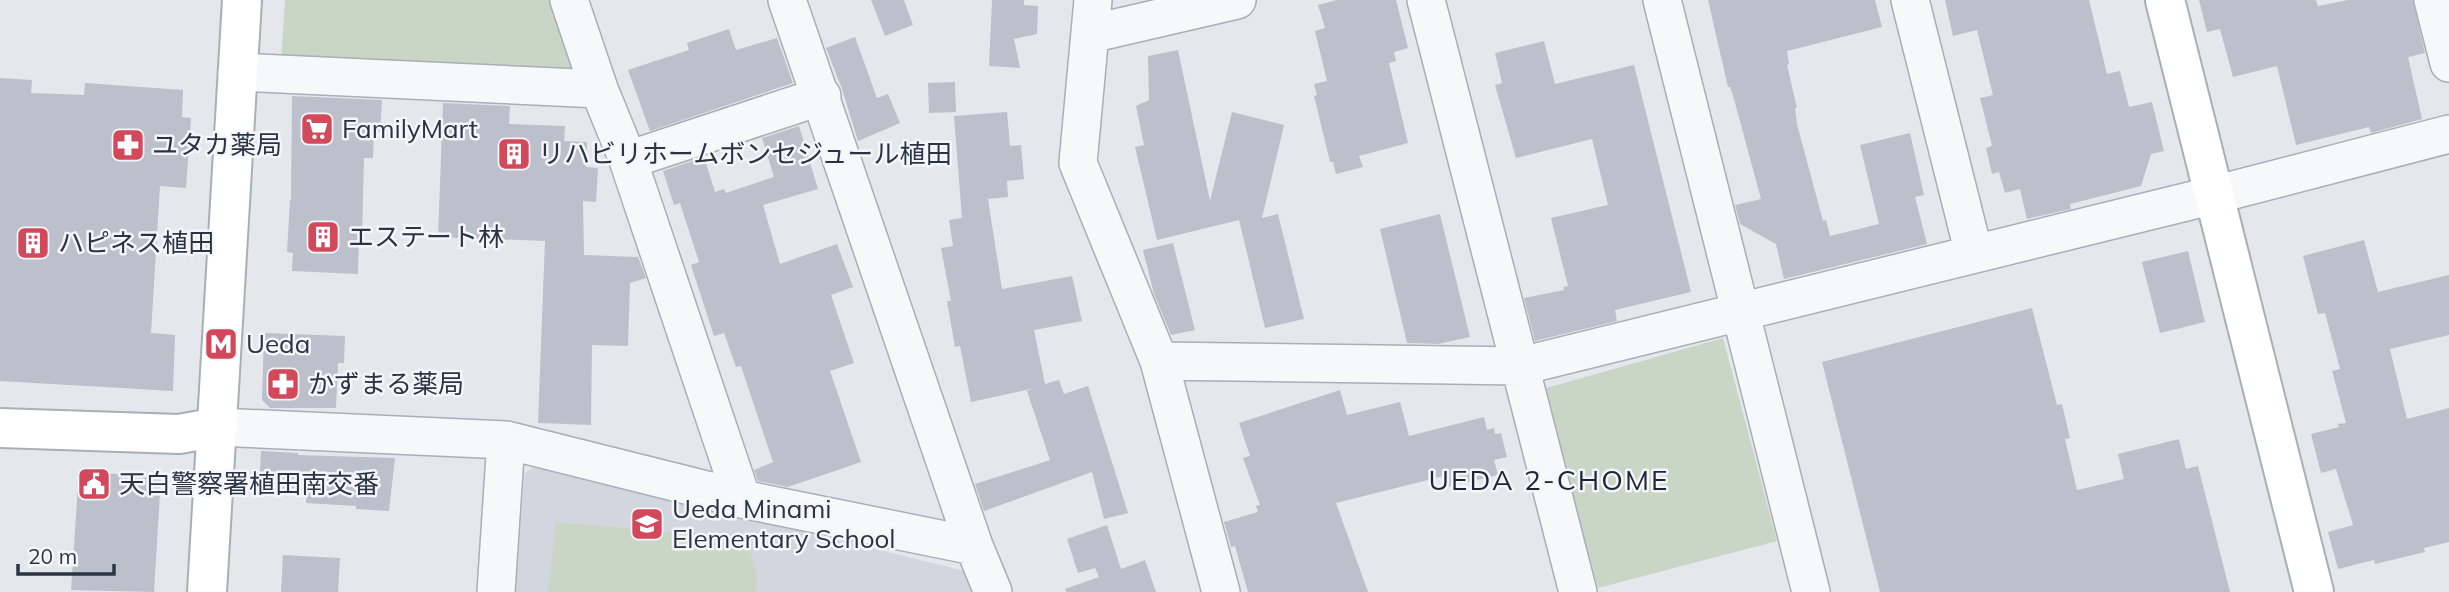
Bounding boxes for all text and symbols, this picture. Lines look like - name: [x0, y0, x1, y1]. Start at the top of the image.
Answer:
- supermarket icon: FamilyMart: [298, 110, 336, 148]
- place label: FamilyMart: [342, 112, 478, 145]
- pharmacy icon: ユタカ薬局: [109, 126, 147, 164]
- place label: ユタカ薬局: [152, 128, 282, 161]
- building icon: リハビリホームボンセジュール植田: [495, 135, 533, 173]
- place label: リハビリホームボンセジュール植田: [538, 137, 951, 170]
- building icon: エステート林: [304, 218, 342, 256]
- place label: エステート林: [348, 220, 504, 253]
- building icon: ハピネス植田: [14, 224, 52, 262]
- place label: ハピネス植田: [58, 226, 214, 259]
- metro station icon: Ueda: [202, 325, 240, 363]
- place label: Ueda: [246, 327, 310, 360]
- pharmacy icon: かずまる薬局: [264, 365, 302, 403]
- place label: かずまる薬局: [308, 367, 464, 400]
- district label: UEDA 2-CHOME: [1429, 462, 1669, 497]
- public building icon: 天白警察署植田南交番: [75, 465, 113, 503]
- place label: 天白警察署植田南交番: [119, 467, 379, 500]
- place label: Ueda Minami Elementary School: [672, 492, 896, 555]
- school or university icon: Ueda Minami Elementary School: [628, 505, 666, 543]
- scale bar: [18, 532, 114, 576]
- text: 20 m: [28, 543, 77, 569]

